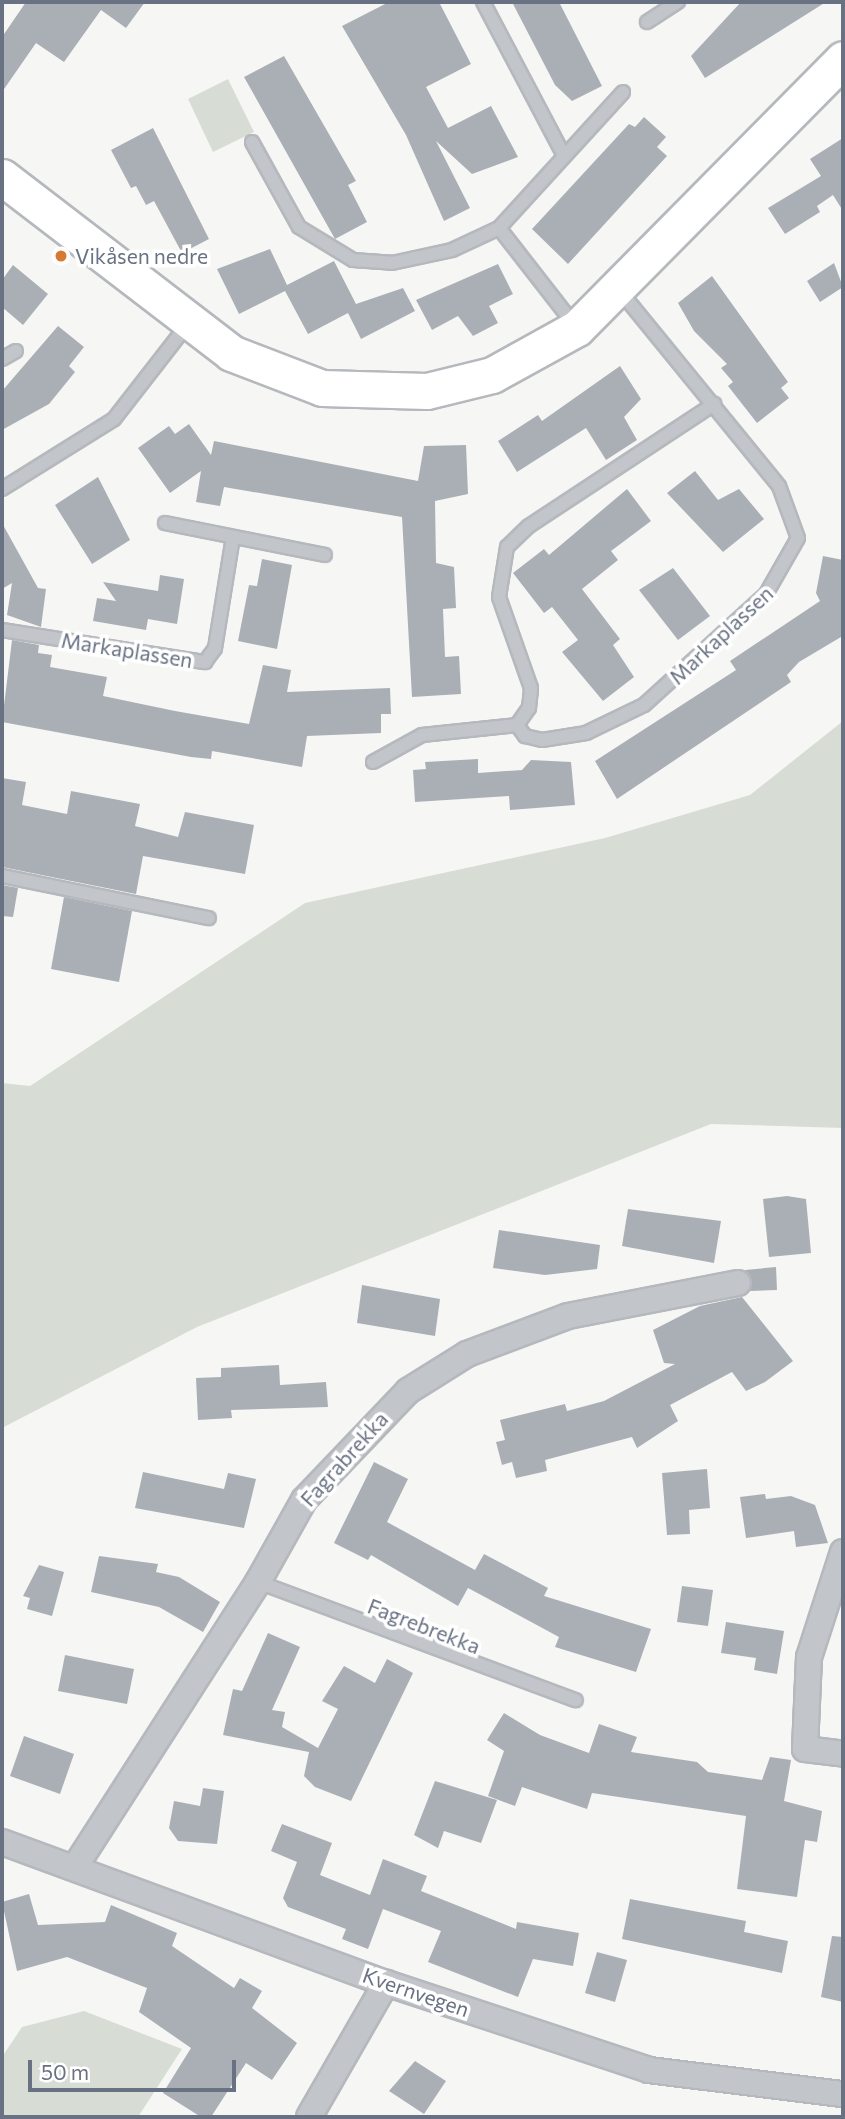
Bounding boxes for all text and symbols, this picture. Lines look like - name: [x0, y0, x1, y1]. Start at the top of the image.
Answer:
- place label: Vikåsen nedre: [75, 243, 208, 269]
- marker: Vikåsen nedre: [53, 248, 69, 264]
- street label: Markaplassen: [664, 581, 778, 689]
- street label: Markaplassen: [60, 627, 194, 673]
- street label: Fagrabrekka: [295, 1407, 393, 1511]
- street label: Fagrebrekka: [364, 1593, 484, 1659]
- street label: Kvernvegen: [360, 1962, 472, 2022]
- scale bar: [32, 2046, 240, 2090]
- text: 50 m: [41, 2059, 89, 2084]

